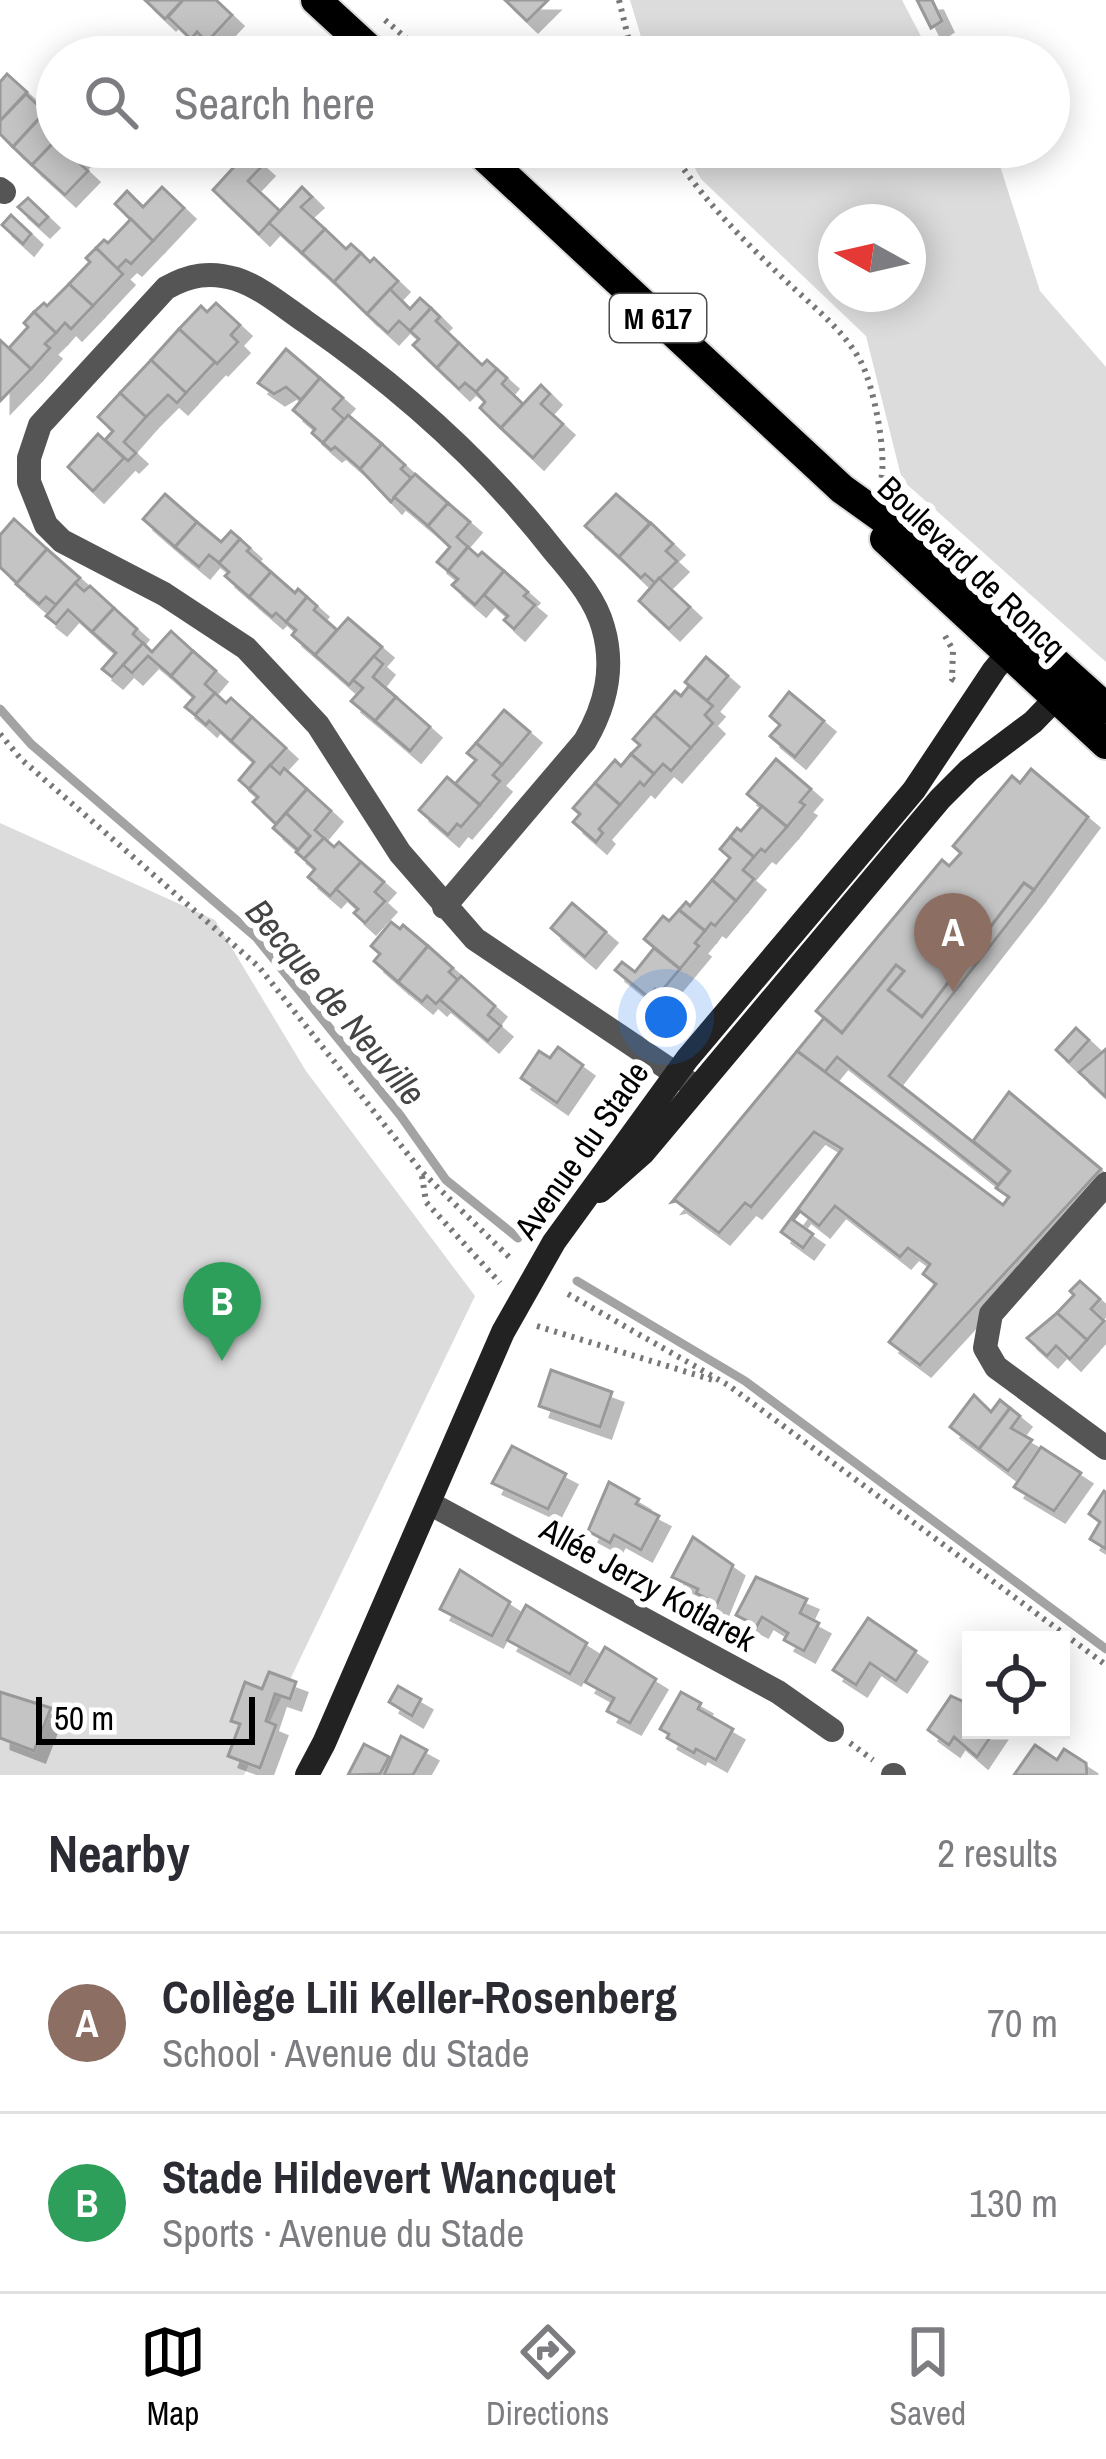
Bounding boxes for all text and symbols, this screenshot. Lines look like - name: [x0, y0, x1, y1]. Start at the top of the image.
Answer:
- search box: [36, 36, 1070, 168]
- icon: search: [78, 69, 144, 135]
- text: Search here: [174, 72, 375, 133]
- north arrow: [818, 204, 926, 312]
- road number: M 617: [610, 294, 706, 342]
- street label: Boulevard de Roncq: [869, 466, 1075, 668]
- water label: Becque de Neuville: [235, 889, 437, 1115]
- pin: A: [914, 893, 992, 992]
- your location: [636, 987, 696, 1047]
- street label: Avenue du Stade: [503, 1053, 658, 1248]
- pin: B: [183, 1262, 261, 1361]
- street label: Allée Jerzy Kotlarek: [532, 1506, 764, 1661]
- map controls: [962, 1631, 1070, 1739]
- button: locate: [962, 1631, 1070, 1739]
- scale bar: [36, 1691, 255, 1744]
- text: 50 m: [54, 1696, 114, 1740]
- text: Nearby: [48, 1819, 190, 1888]
- text: 2 results: [937, 1827, 1058, 1879]
- text: Collège Lili Keller-Rosenberg: [162, 1966, 677, 2027]
- text: A: [75, 1997, 99, 2049]
- text: 70 m: [987, 1997, 1058, 2049]
- text: School · Avenue du Stade: [162, 2027, 530, 2079]
- text: Stade Hildevert Wancquet: [162, 2146, 616, 2207]
- text: B: [75, 2177, 99, 2229]
- text: 130 m: [969, 2177, 1058, 2229]
- text: Sports · Avenue du Stade: [162, 2207, 524, 2259]
- tab: Map: [140, 2319, 206, 2435]
- tab: Directions: [486, 2319, 609, 2435]
- tab: Saved: [889, 2319, 966, 2435]

